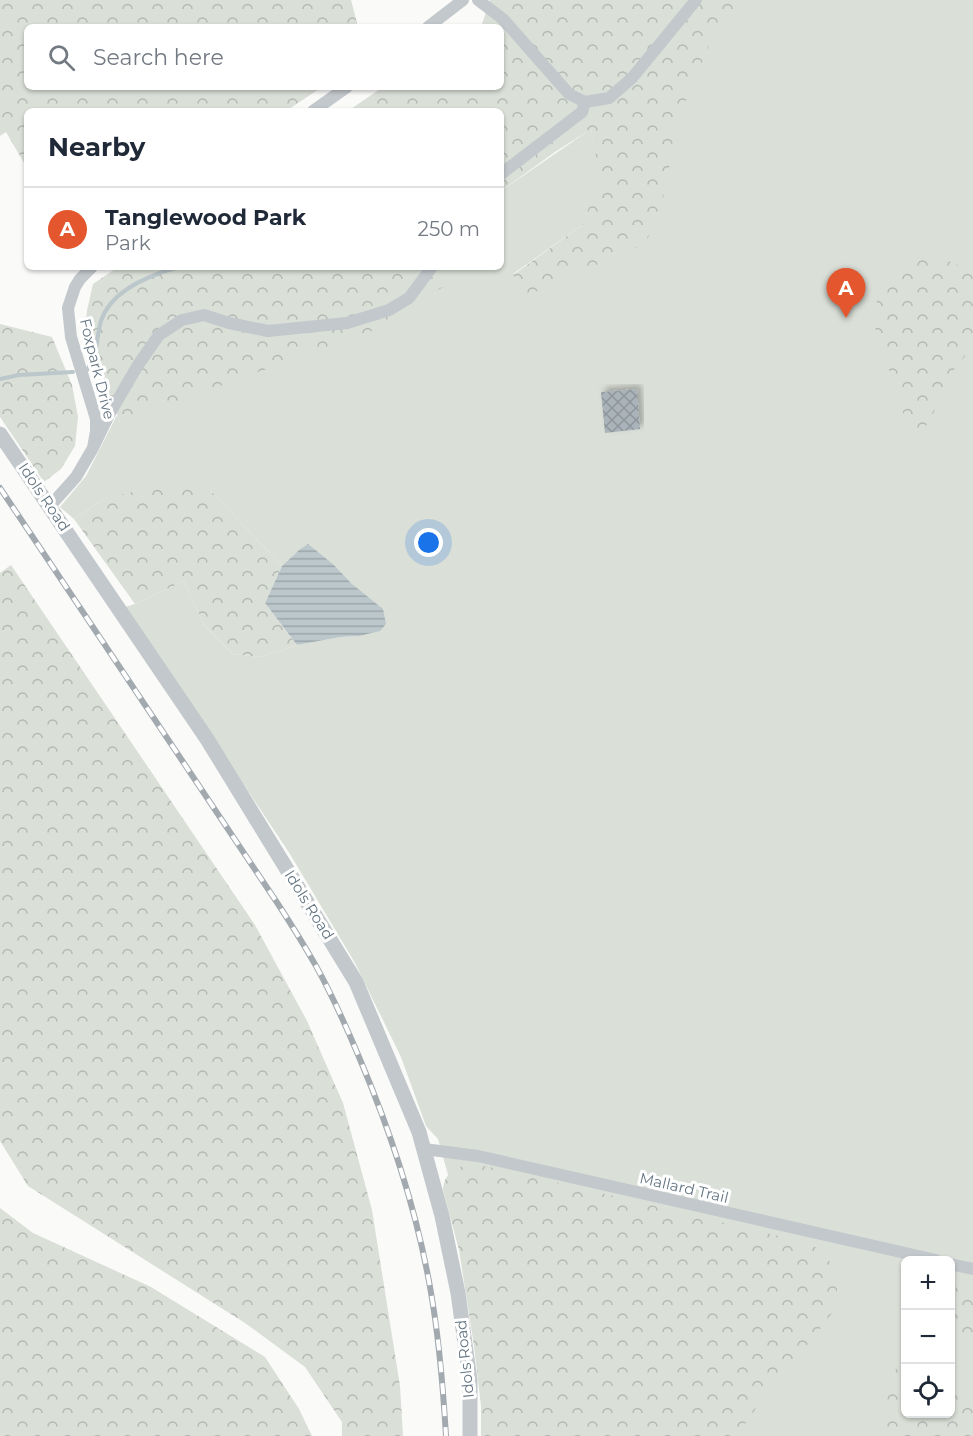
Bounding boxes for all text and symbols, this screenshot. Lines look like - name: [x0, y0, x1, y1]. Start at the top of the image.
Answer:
- search box: [24, 24, 504, 90]
- icon: search: [45, 41, 78, 74]
- text: Search here: [93, 44, 224, 71]
- text: Nearby: [48, 131, 145, 163]
- text: Tanglewood Park: [105, 204, 306, 231]
- text: A: [60, 217, 75, 241]
- text: 250 m: [418, 217, 480, 241]
- text: Park: [105, 231, 151, 255]
- pin: A: [826, 268, 866, 318]
- street label: Foxpark Drive: [76, 316, 119, 421]
- street label: Idols Road: [15, 459, 74, 535]
- your location: [414, 528, 443, 557]
- street label: Idols Road: [281, 866, 338, 943]
- street label: Mallard Trail: [638, 1168, 730, 1207]
- map controls: [901, 1256, 955, 1418]
- button: +: [901, 1256, 955, 1310]
- button: −: [901, 1310, 955, 1364]
- street label: Idols Road: [451, 1319, 478, 1399]
- button: locate: [901, 1364, 955, 1418]

